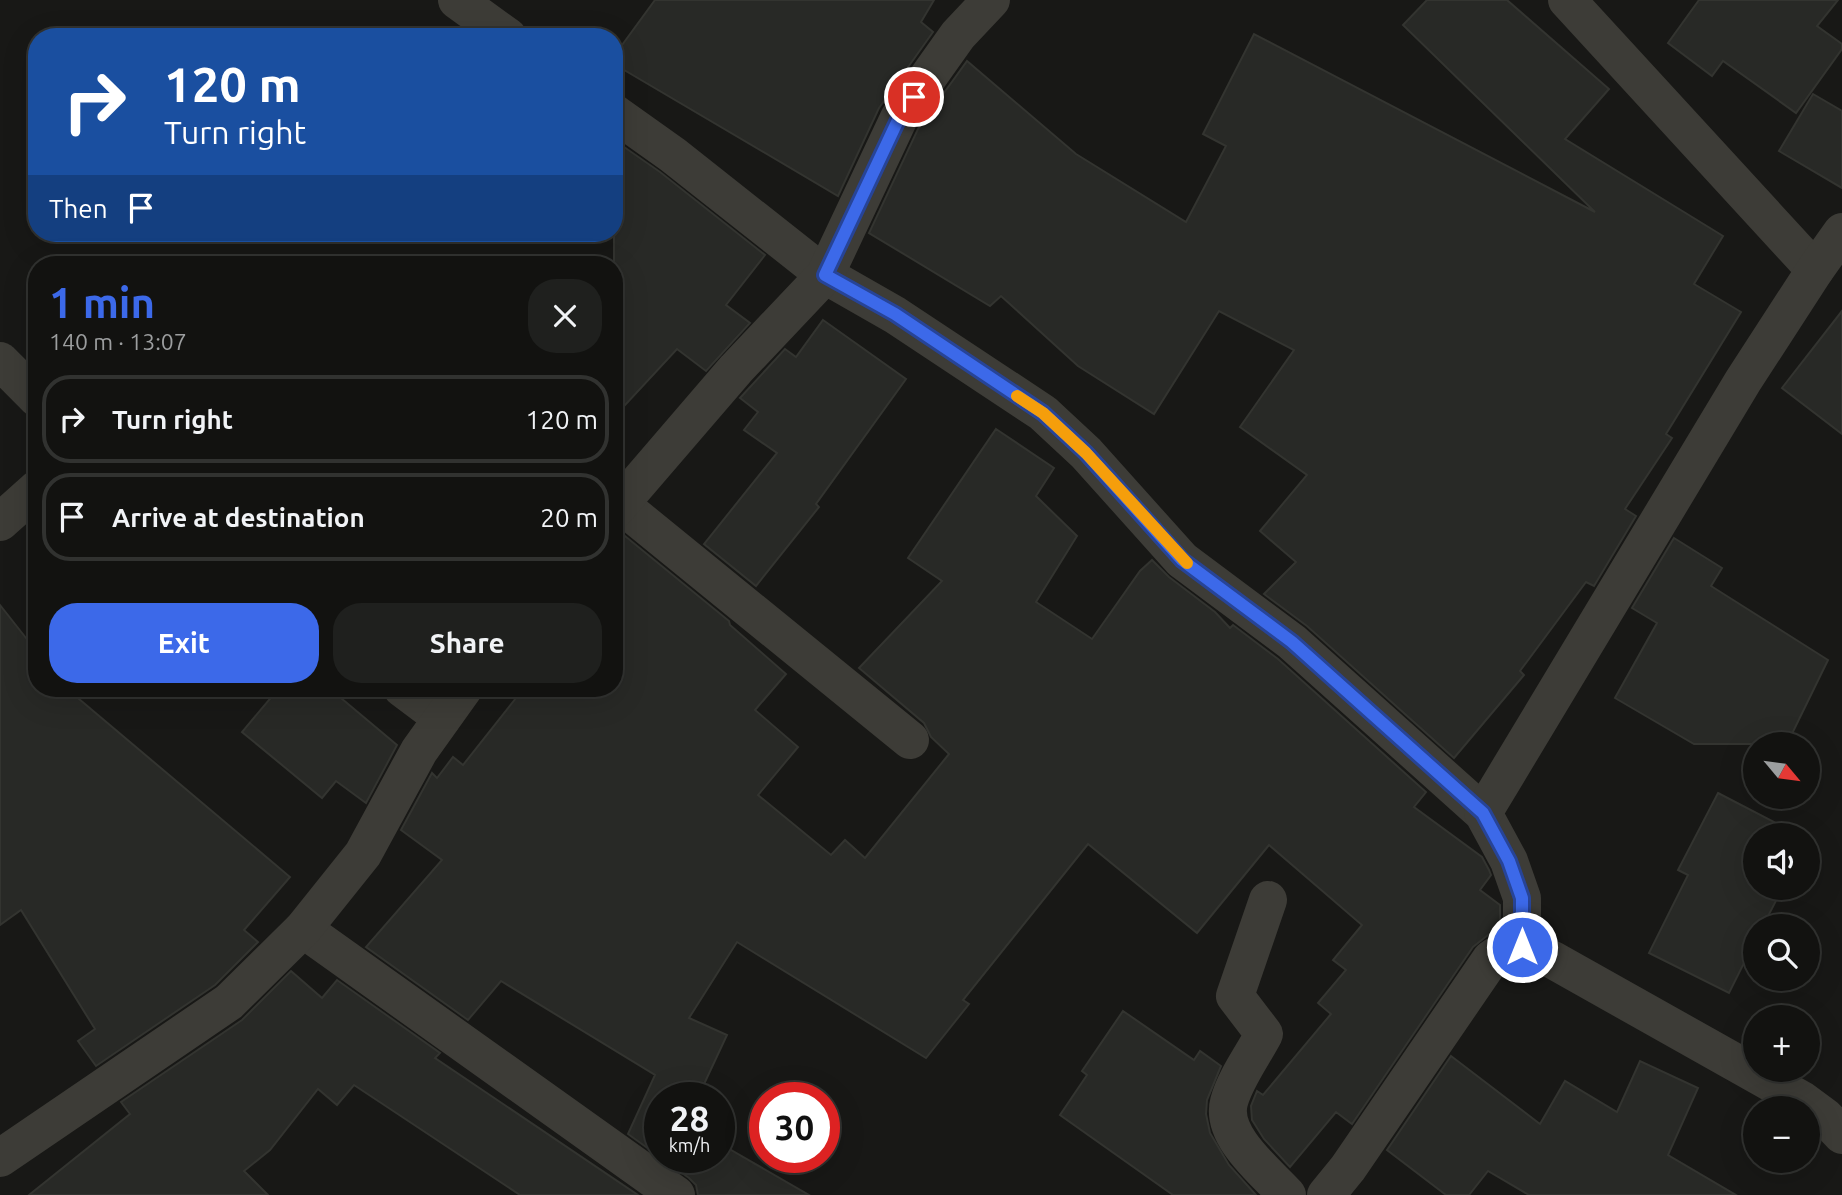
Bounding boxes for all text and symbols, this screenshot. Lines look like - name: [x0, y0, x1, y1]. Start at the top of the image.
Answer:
- icon: right: [49, 56, 140, 147]
- text: 120 m: [164, 56, 301, 111]
- pin: [884, 67, 944, 127]
- icon: arrive: [895, 78, 933, 116]
- text: Turn right: [164, 114, 306, 150]
- icon: arrive: [122, 189, 160, 227]
- text: Then: [49, 194, 108, 223]
- text: 1 min: [49, 279, 155, 326]
- button: close: [528, 279, 602, 353]
- text: 140 m · 13:07: [49, 329, 187, 354]
- icon: right: [53, 400, 91, 438]
- text: Turn right: [112, 405, 233, 434]
- text: 120 m: [526, 405, 598, 434]
- icon: arrive: [53, 498, 91, 536]
- text: Arrive at destination: [112, 503, 365, 532]
- text: 20 m: [540, 503, 598, 532]
- button: Exit: [49, 603, 319, 683]
- button: Share: [333, 603, 602, 683]
- north arrow: [1743, 732, 1820, 808]
- map controls: [1743, 732, 1820, 1173]
- button: sound: [1743, 823, 1820, 900]
- position arrow: [1485, 910, 1559, 984]
- button: search: [1743, 914, 1820, 991]
- button: +: [1743, 1005, 1820, 1082]
- speed limit sign: 30: [749, 1082, 840, 1173]
- button: −: [1743, 1096, 1820, 1173]
- text: 28: [670, 1098, 709, 1138]
- text: km/h: [669, 1135, 710, 1155]

